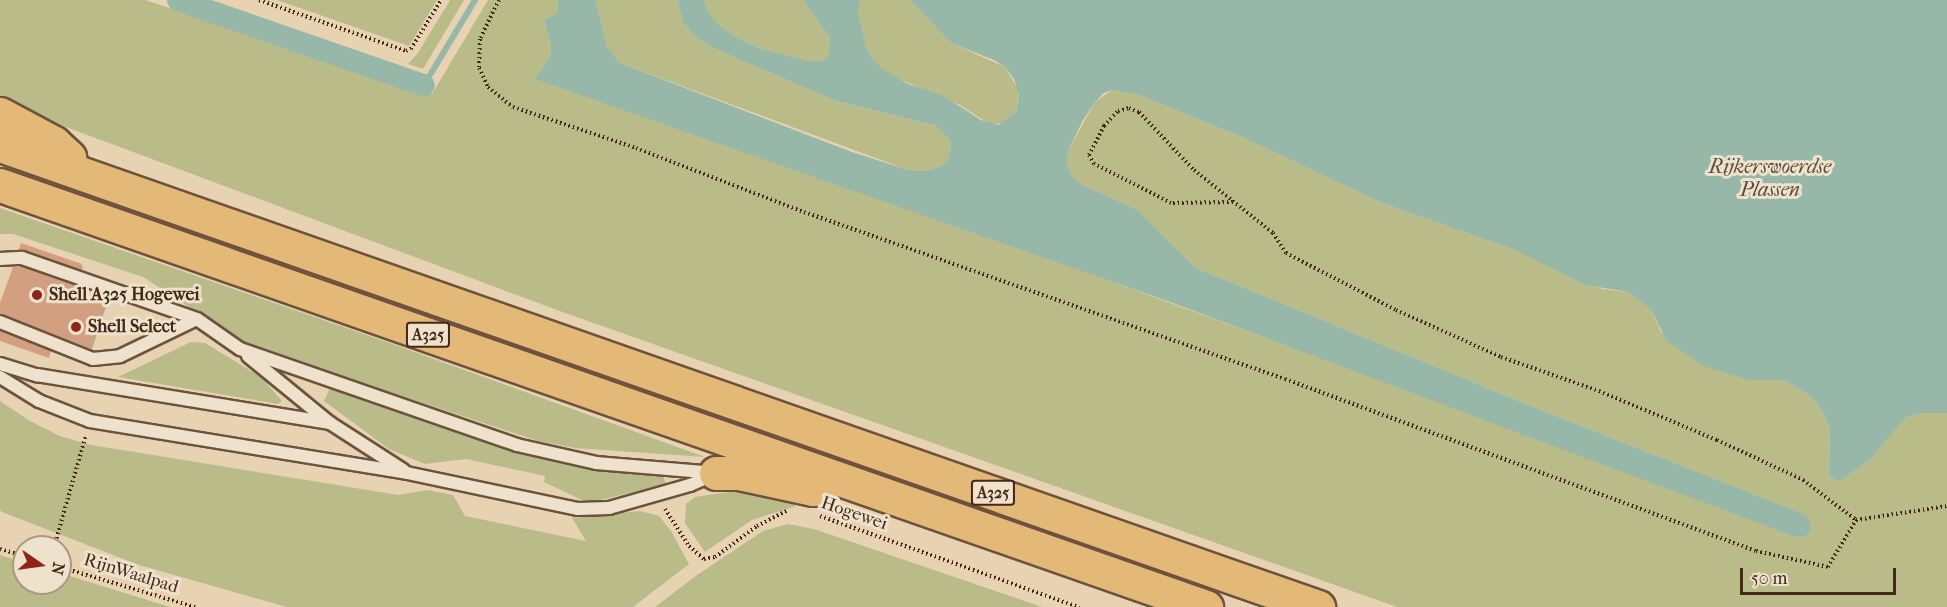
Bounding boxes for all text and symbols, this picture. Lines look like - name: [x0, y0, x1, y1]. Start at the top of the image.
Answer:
- water label: Rijkerswoerdse Plassen: [1709, 154, 1831, 201]
- place label: Shell A325 Hogewei: [49, 284, 200, 306]
- marker: Shell A325 Hogewei: [30, 288, 44, 302]
- place label: Shell Select: [88, 316, 176, 338]
- marker: Shell Select: [69, 320, 83, 334]
- road number: A325: [406, 322, 450, 348]
- road number: A325: [970, 480, 1016, 506]
- street label: Hogewei: [818, 493, 890, 535]
- north arrow: [12, 535, 72, 595]
- street label: RijnWaalpad: [81, 549, 181, 599]
- scale bar: [1743, 556, 1899, 594]
- text: N: [47, 561, 69, 577]
- text: 50 m: [1751, 568, 1787, 589]

